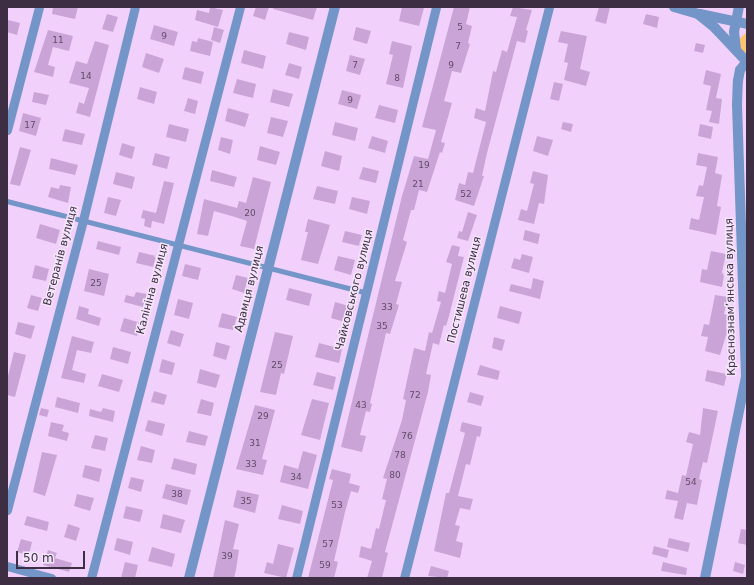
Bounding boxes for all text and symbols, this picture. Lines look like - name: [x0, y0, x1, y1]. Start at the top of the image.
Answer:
- house number: 5: [457, 22, 463, 32]
- house number: 9: [161, 31, 167, 41]
- house number: 11: [52, 35, 64, 45]
- house number: 7: [455, 41, 461, 51]
- house number: 7: [352, 60, 358, 70]
- house number: 9: [448, 60, 454, 70]
- house number: 14: [80, 71, 92, 81]
- house number: 8: [394, 73, 400, 83]
- house number: 9: [347, 95, 353, 105]
- house number: 17: [24, 120, 36, 130]
- house number: 19: [418, 160, 430, 170]
- house number: 21: [412, 179, 424, 189]
- house number: 52: [460, 189, 472, 199]
- street label: Ветеранів вулиця: [41, 205, 81, 307]
- house number: 20: [244, 208, 256, 218]
- street label: Краснознамʼянська вулиця: [723, 218, 739, 376]
- street label: Чайковського вулиця: [334, 228, 376, 352]
- street label: Постишева вулиця: [445, 235, 485, 345]
- street label: Калініна вулиця: [135, 242, 171, 336]
- street label: Адамця вулиця: [233, 244, 267, 334]
- house number: 25: [90, 278, 102, 288]
- house number: 33: [381, 302, 393, 312]
- house number: 35: [376, 321, 388, 331]
- house number: 25: [271, 360, 283, 370]
- house number: 72: [409, 390, 421, 400]
- house number: 43: [355, 400, 367, 410]
- house number: 29: [257, 411, 269, 421]
- house number: 76: [401, 431, 413, 441]
- house number: 31: [249, 438, 261, 448]
- house number: 78: [394, 450, 406, 460]
- house number: 33: [245, 459, 257, 469]
- house number: 80: [389, 470, 401, 480]
- house number: 34: [290, 472, 302, 482]
- house number: 54: [685, 477, 697, 487]
- house number: 38: [171, 489, 183, 499]
- house number: 35: [240, 496, 252, 506]
- house number: 53: [331, 500, 343, 510]
- house number: 57: [322, 539, 334, 549]
- scale bar: [18, 543, 87, 569]
- text: 50 m: [23, 551, 54, 565]
- house number: 39: [221, 551, 233, 561]
- house number: 59: [319, 560, 331, 570]

